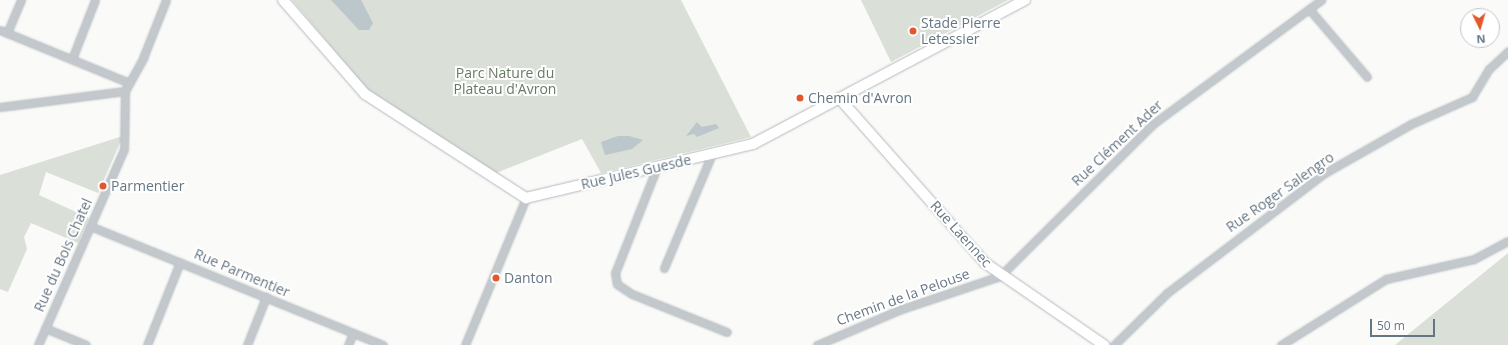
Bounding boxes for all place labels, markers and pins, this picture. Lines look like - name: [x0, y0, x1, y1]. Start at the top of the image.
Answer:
- place label: Stade Pierre Letessier: [921, 15, 1001, 48]
- marker: Stade Pierre Letessier: [908, 26, 918, 36]
- place label: Chemin d'Avron: [808, 90, 912, 106]
- marker: Chemin d'Avron: [795, 93, 805, 103]
- place label: Parmentier: [111, 178, 184, 194]
- marker: Parmentier: [98, 181, 108, 191]
- place label: Danton: [504, 270, 553, 286]
- marker: Danton: [491, 273, 501, 283]

